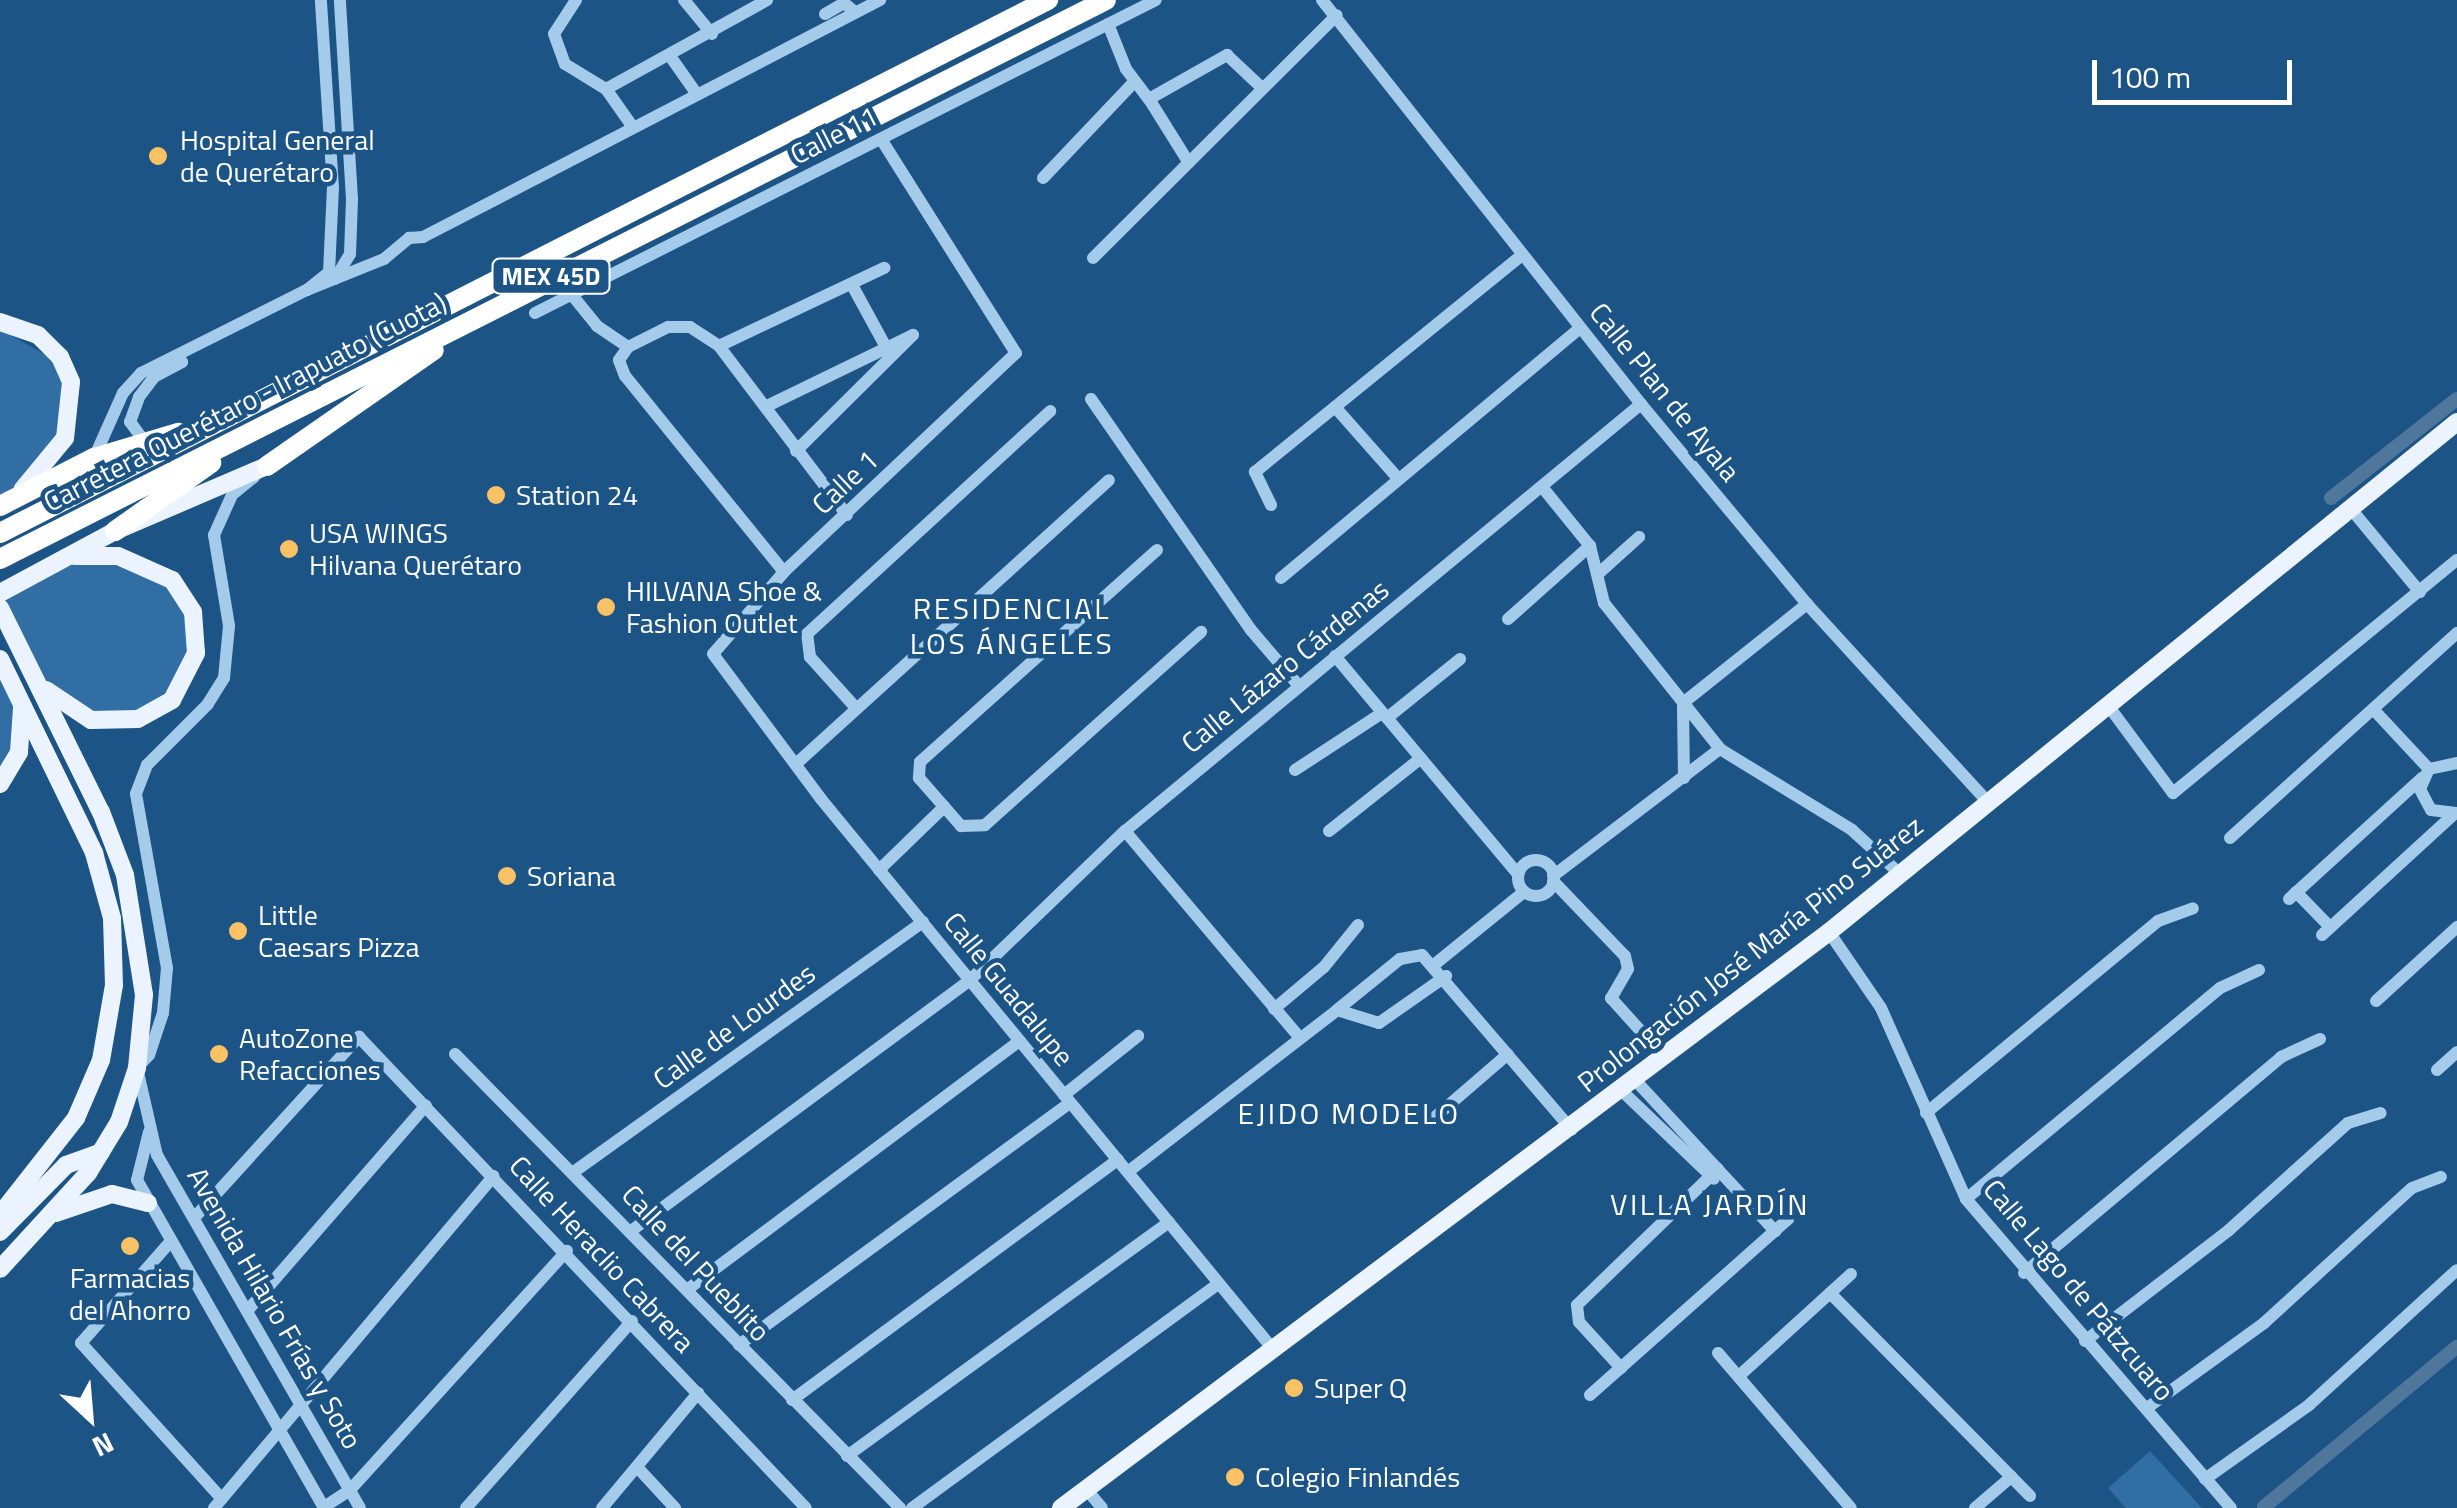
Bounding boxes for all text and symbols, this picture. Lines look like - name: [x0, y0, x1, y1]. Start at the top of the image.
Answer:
- scale bar: [2097, 40, 2297, 102]
- text: 100 m: [2109, 54, 2191, 100]
- street label: Calle 11: [785, 99, 883, 171]
- place label: Hospital General de Querétaro: [180, 123, 375, 189]
- marker: Hospital General de Querétaro: [145, 143, 171, 169]
- road number: MEX 45D: [491, 256, 611, 296]
- street label: Carretera Querétaro - Irapuato (Cuota): [38, 285, 452, 519]
- street label: Calle Plan de Ayala: [1583, 296, 1747, 488]
- street label: Calle 1: [805, 443, 885, 521]
- place label: Station 24: [516, 478, 638, 512]
- marker: Station 24: [485, 484, 507, 506]
- place label: USA WINGS Hilvana Querétaro: [309, 516, 522, 582]
- marker: USA WINGS Hilvana Querétaro: [278, 538, 300, 560]
- street label: Calle Lázaro Cárdenas: [1175, 572, 1395, 760]
- place label: HILVANA Shoe & Fashion Outlet: [626, 574, 822, 640]
- district label: RESIDENCIAL LOS ÁNGELES: [910, 590, 1114, 660]
- marker: HILVANA Shoe & Fashion Outlet: [595, 596, 617, 618]
- street label: Prolongación José María Pino Suárez: [1571, 809, 1929, 1099]
- place label: Soriana: [527, 859, 616, 893]
- marker: Soriana: [496, 865, 518, 887]
- place label: Little Caesars Pizza: [258, 898, 420, 964]
- street label: Calle Guadalupe: [937, 905, 1081, 1073]
- marker: Little Caesars Pizza: [227, 920, 249, 942]
- street label: Calle de Lourdes: [647, 956, 821, 1096]
- place label: AutoZone Refacciones: [239, 1021, 381, 1087]
- marker: AutoZone Refacciones: [208, 1043, 230, 1065]
- district label: EJIDO MODELO: [1238, 1095, 1460, 1131]
- street label: Calle Heraclio Cabrera: [502, 1149, 702, 1359]
- street label: Avenida Hilario Frías y Soto: [181, 1161, 369, 1455]
- street label: Calle Lago de Pátzcuaro: [1977, 1172, 2181, 1408]
- street label: Calle del Pueblito: [615, 1178, 777, 1348]
- district label: VILLA JARDÍN: [1610, 1186, 1810, 1222]
- marker: Farmacias del Ahorro: [119, 1235, 141, 1257]
- place label: Farmacias del Ahorro: [69, 1261, 191, 1327]
- north arrow: [40, 1368, 140, 1468]
- place label: Super Q: [1314, 1371, 1407, 1405]
- marker: Super Q: [1283, 1377, 1305, 1399]
- text: N: [85, 1422, 122, 1469]
- place label: Colegio Finlandés: [1255, 1460, 1460, 1494]
- marker: Colegio Finlandés: [1224, 1466, 1246, 1488]

